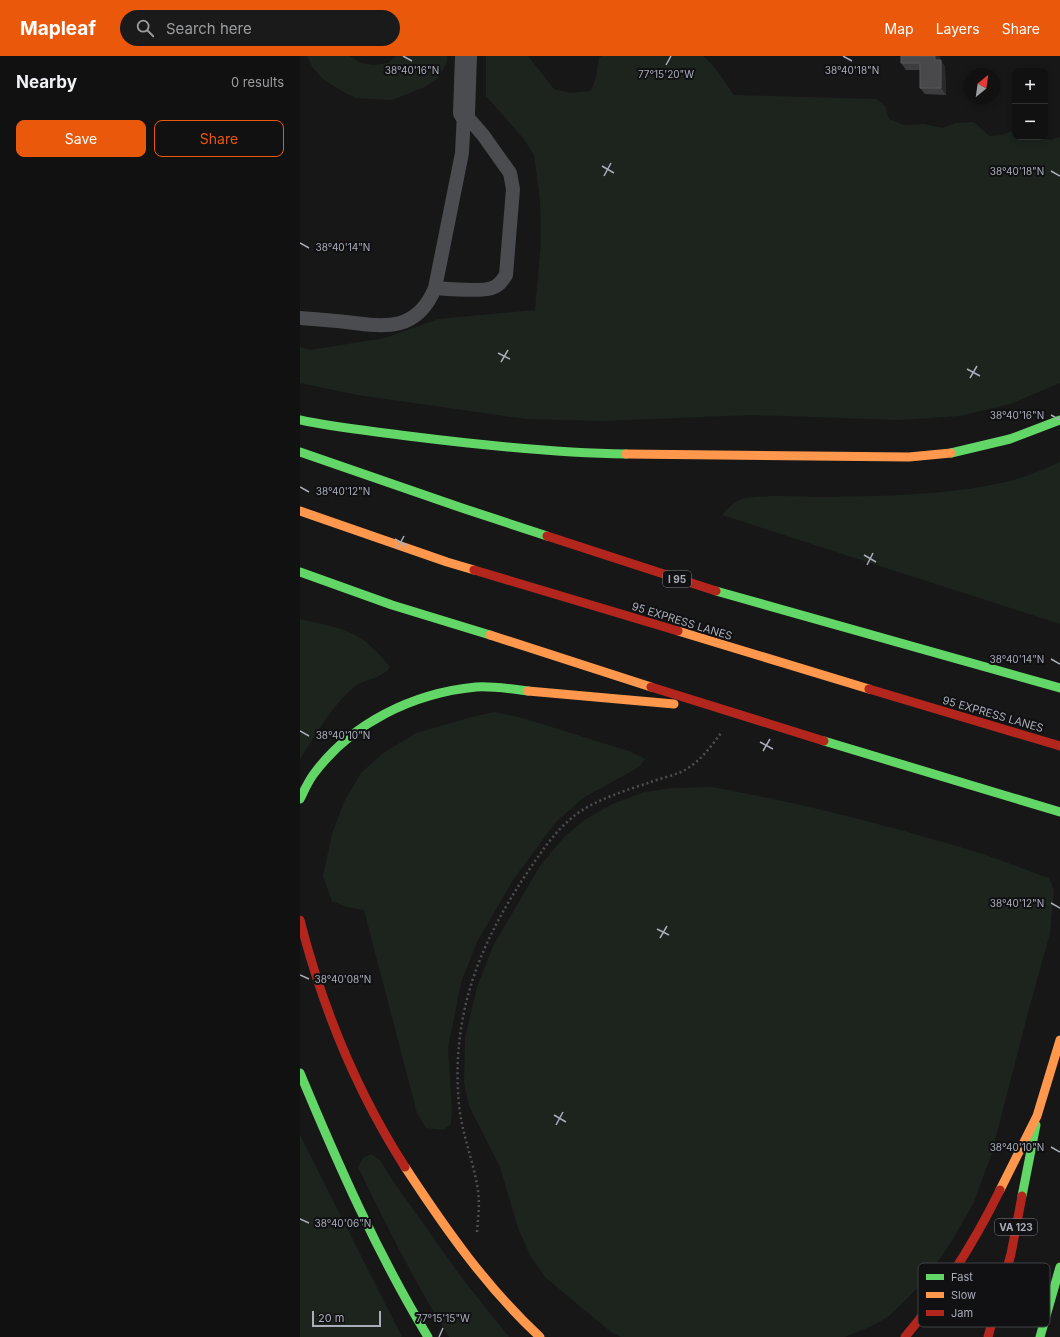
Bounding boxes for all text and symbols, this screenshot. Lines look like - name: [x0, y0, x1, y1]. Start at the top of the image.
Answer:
- search box: [120, 10, 400, 46]
- text: Mapleaf: [20, 17, 96, 40]
- icon: search: [134, 17, 156, 39]
- text: Search here: [166, 19, 252, 38]
- text: Map: [885, 20, 914, 37]
- text: Layers: [936, 20, 980, 37]
- text: Share: [1002, 20, 1040, 37]
- text: 38°40'16"N: [385, 64, 439, 76]
- text: 38°40'18"N: [825, 64, 879, 76]
- text: 77°15'20"W: [638, 68, 694, 80]
- north arrow: [964, 68, 1000, 104]
- map controls: [1012, 68, 1048, 140]
- button: +: [1012, 68, 1048, 104]
- text: Nearby: [16, 72, 77, 92]
- text: 0 results: [231, 74, 284, 90]
- button: −: [1012, 104, 1048, 140]
- button: Save: [16, 120, 146, 157]
- button: Share: [154, 120, 284, 157]
- text: 38°40'18"N: [990, 165, 1044, 177]
- text: 38°40'14"N: [316, 241, 370, 253]
- text: 38°40'16"N: [990, 409, 1044, 421]
- text: 38°40'12"N: [316, 485, 370, 497]
- road number: I 95: [663, 571, 691, 587]
- street label: 95 EXPRESS LANES: [630, 599, 734, 643]
- text: 38°40'14"N: [990, 653, 1044, 665]
- street label: 95 EXPRESS LANES: [941, 693, 1045, 735]
- text: 38°40'10"N: [316, 729, 370, 741]
- text: 38°40'12"N: [990, 897, 1044, 909]
- text: 38°40'08"N: [315, 973, 371, 985]
- text: 38°40'10"N: [990, 1141, 1044, 1153]
- text: 38°40'06"N: [315, 1217, 371, 1229]
- road number: VA 123: [995, 1219, 1037, 1235]
- legend: [918, 1263, 1050, 1327]
- text: Fast: [951, 1270, 973, 1284]
- text: Slow: [951, 1288, 976, 1302]
- text: Jam: [951, 1306, 973, 1320]
- scale bar: [312, 1309, 381, 1328]
- text: 20 m: [318, 1311, 344, 1325]
- text: 77°15'15"W: [416, 1312, 470, 1324]

